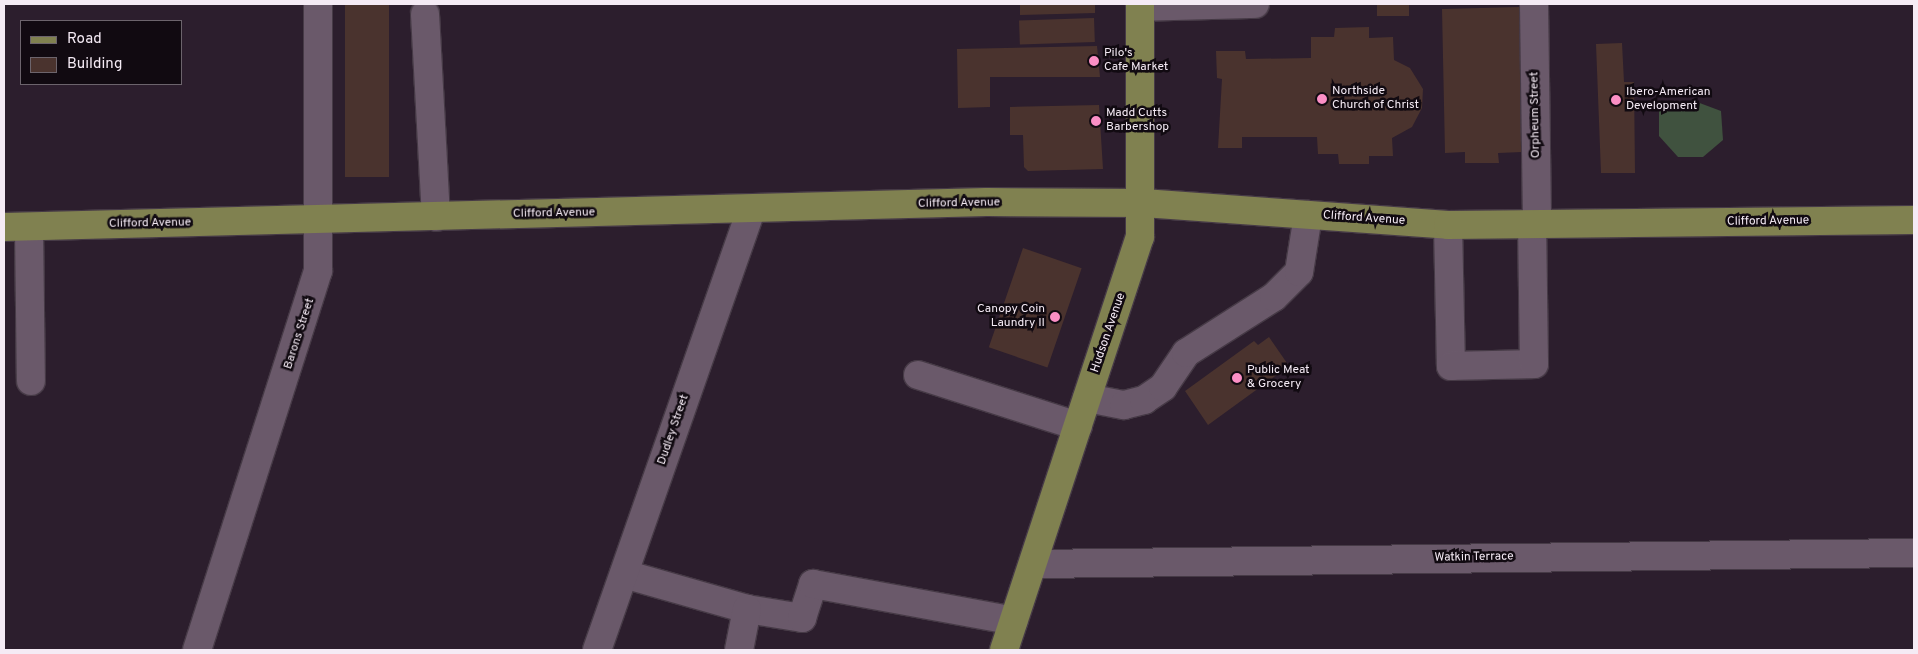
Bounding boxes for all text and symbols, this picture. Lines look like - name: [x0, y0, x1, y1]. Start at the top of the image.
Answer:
- legend: [20, 20, 182, 85]
- text: Road: [67, 30, 102, 49]
- place label: Pilo's Cafe Market: [1104, 47, 1168, 75]
- text: Building: [67, 55, 122, 74]
- marker: Pilo's Cafe Market: [1088, 55, 1100, 67]
- street label: Orpheum Street: [1528, 72, 1544, 158]
- place label: Northside Church of Christ: [1332, 85, 1419, 113]
- place label: Ibero-American Development: [1626, 86, 1710, 114]
- marker: Northside Church of Christ: [1316, 93, 1328, 105]
- marker: Ibero-American Development: [1610, 94, 1622, 106]
- place label: Madd Cutts Barbershop: [1106, 107, 1169, 135]
- marker: Madd Cutts Barbershop: [1090, 115, 1102, 127]
- street label: Clifford Avenue: [918, 196, 1000, 212]
- street label: Clifford Avenue: [513, 206, 595, 222]
- street label: Clifford Avenue: [1322, 209, 1406, 229]
- street label: Clifford Avenue: [1727, 214, 1809, 230]
- street label: Clifford Avenue: [109, 216, 191, 232]
- street label: Hudson Avenue: [1089, 291, 1129, 375]
- street label: Barons Street: [282, 297, 318, 371]
- place label: Canopy Coin Laundry II: [977, 303, 1045, 331]
- marker: Canopy Coin Laundry II: [1049, 311, 1061, 323]
- place label: Public Meat & Grocery: [1247, 364, 1310, 392]
- marker: Public Meat & Grocery: [1231, 372, 1243, 384]
- street label: Dudley Street: [655, 393, 693, 467]
- street label: Watkin Terrace: [1434, 550, 1514, 566]

